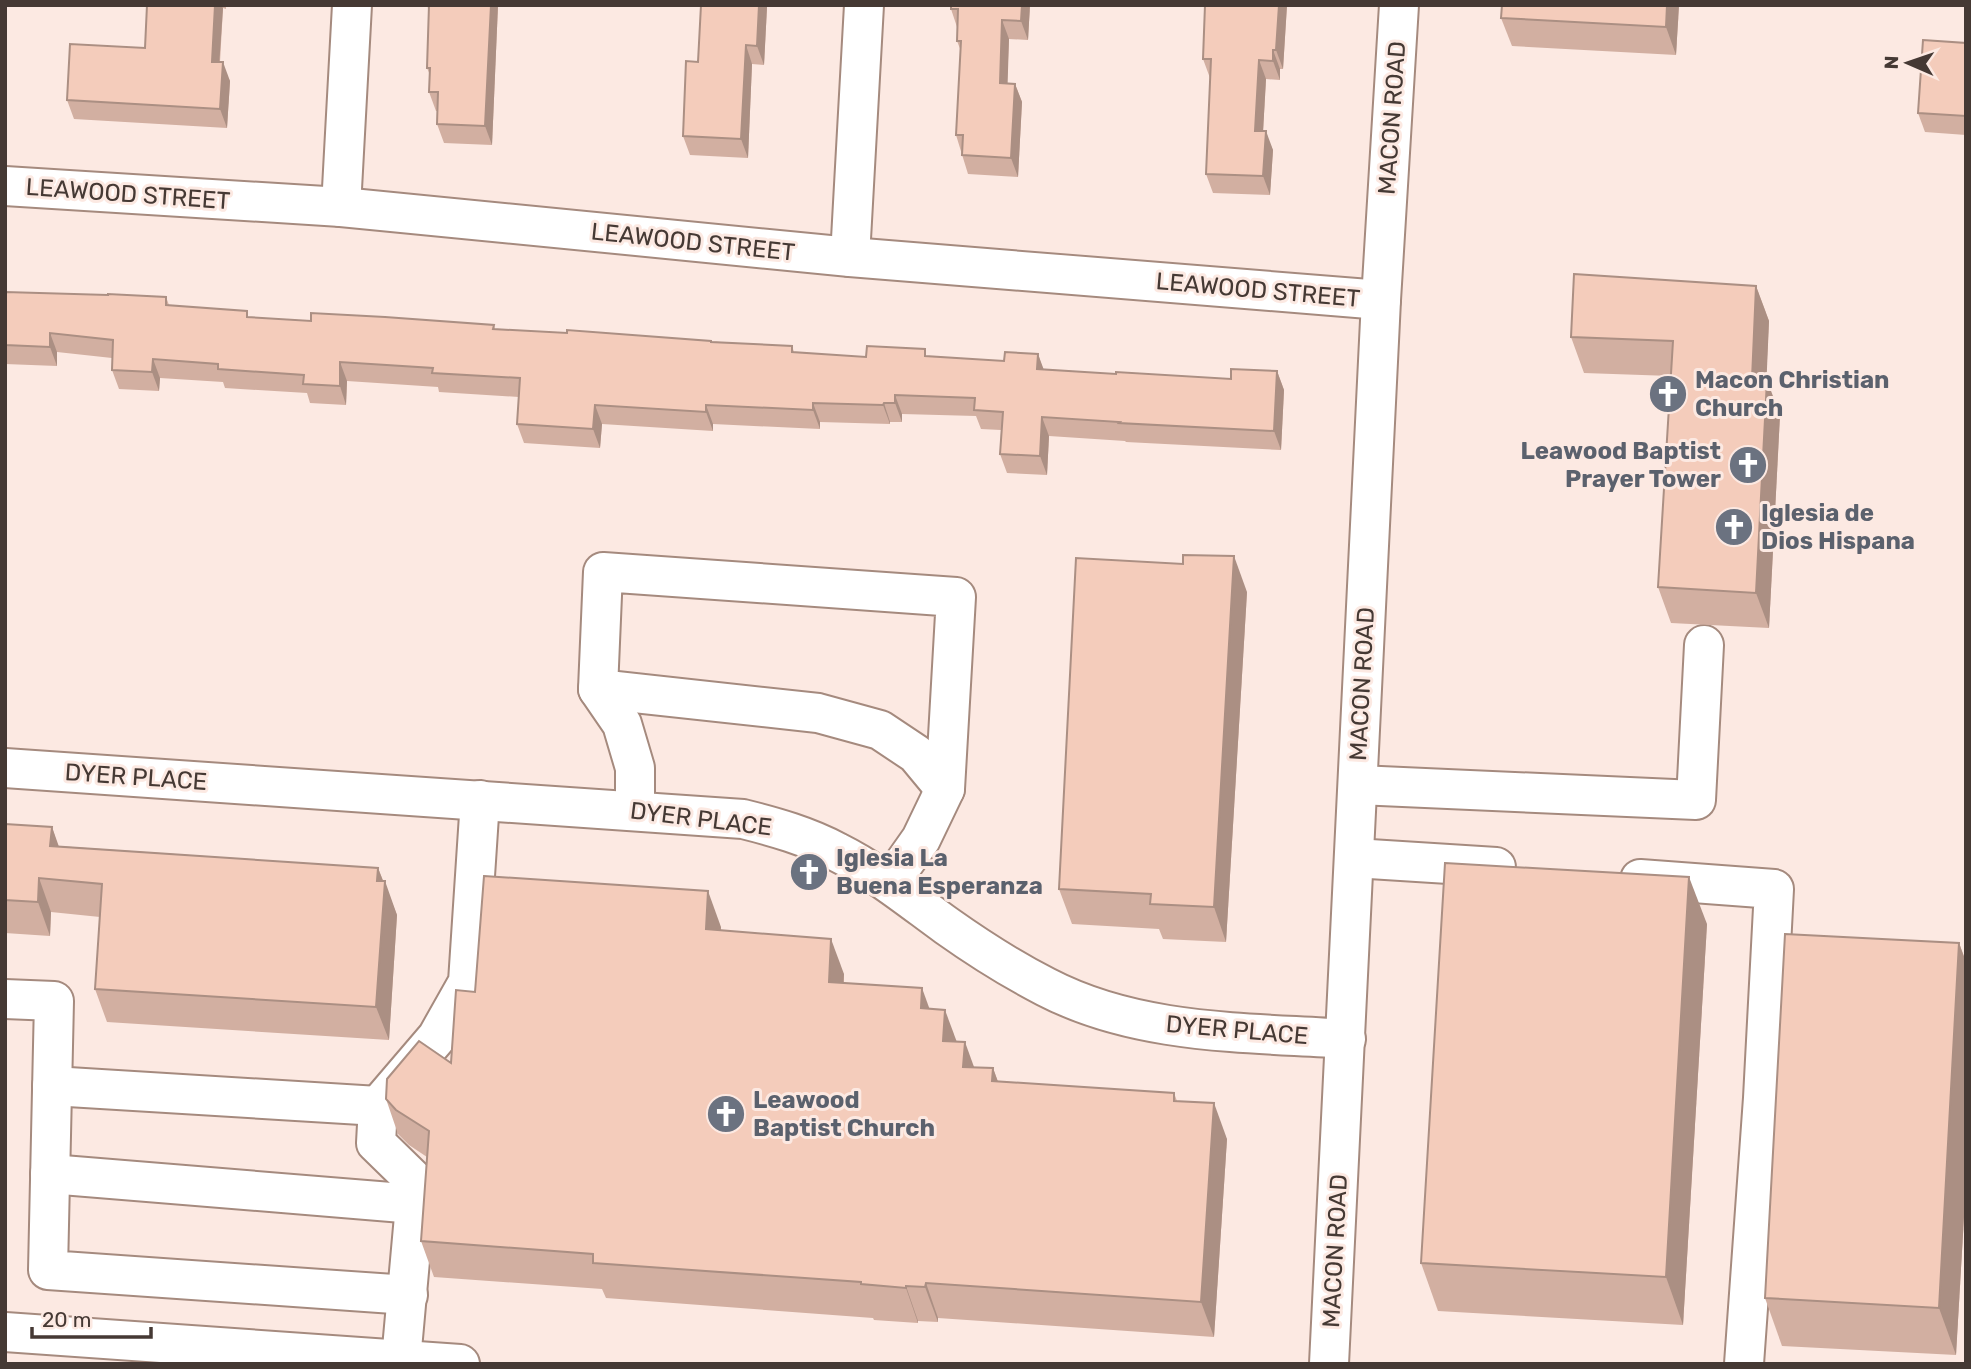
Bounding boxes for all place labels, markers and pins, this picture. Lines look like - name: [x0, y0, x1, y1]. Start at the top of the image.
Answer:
- place label: Macon Christian Church: [1695, 366, 1889, 422]
- church icon: Macon Christian Church: [1647, 373, 1689, 415]
- place label: Leawood Baptist Prayer Tower: [1521, 437, 1721, 493]
- church icon: Leawood Baptist Prayer Tower: [1727, 444, 1769, 486]
- place label: Iglesia de Dios Hispana: [1761, 499, 1915, 555]
- church icon: Iglesia de Dios Hispana: [1713, 506, 1755, 548]
- place label: Iglesia La Buena Esperanza: [836, 844, 1043, 900]
- church icon: Iglesia La Buena Esperanza: [788, 851, 830, 893]
- place label: Leawood Baptist Church: [753, 1086, 935, 1142]
- church icon: Leawood Baptist Church: [705, 1093, 747, 1135]

